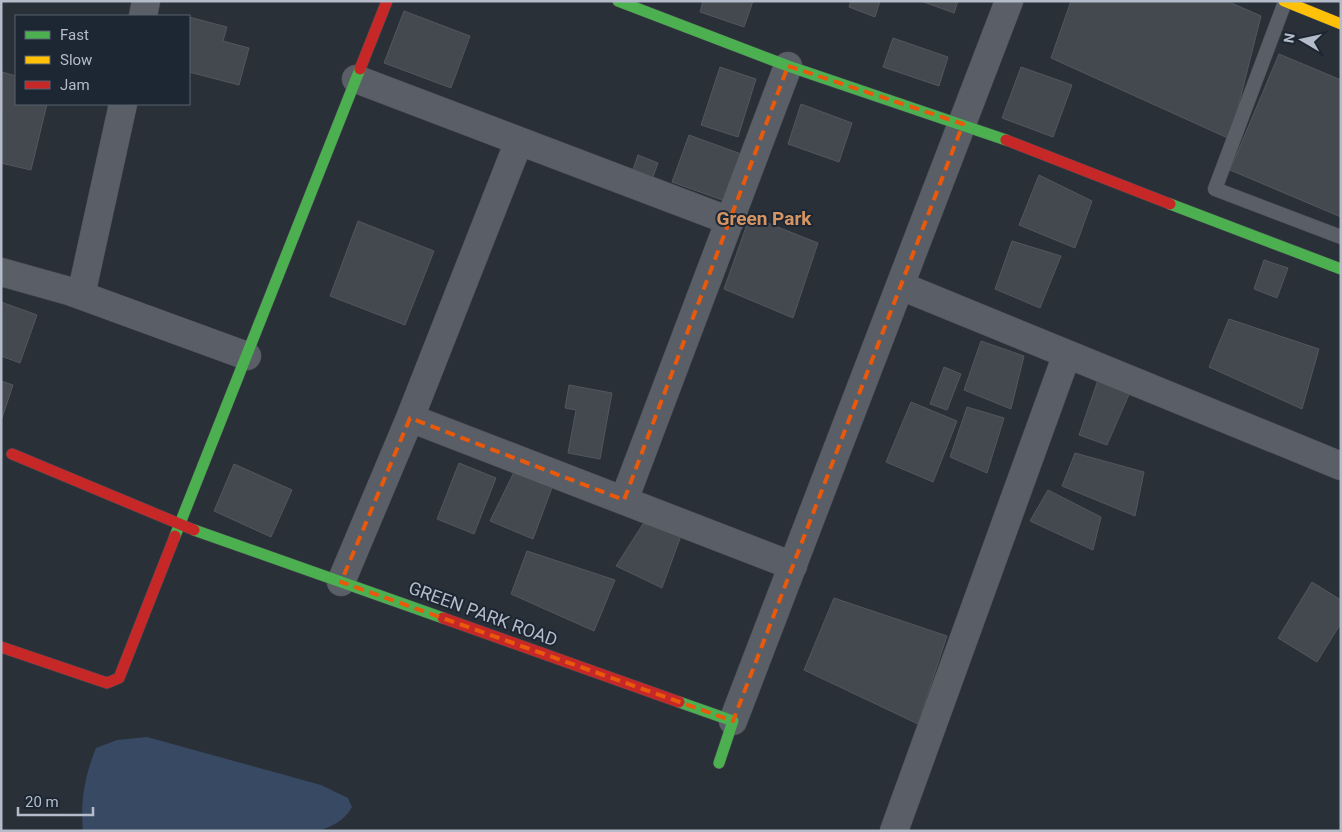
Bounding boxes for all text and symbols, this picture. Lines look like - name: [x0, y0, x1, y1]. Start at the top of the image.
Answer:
- legend: [15, 15, 190, 105]
- north arrow: [1277, 15, 1327, 65]
- text: Fast: [60, 26, 89, 44]
- text: N: [1280, 32, 1298, 44]
- text: Slow: [60, 51, 92, 69]
- text: Jam: [60, 76, 90, 94]
- district label: Green Park: [716, 207, 812, 230]
- street label: GREEN PARK ROAD: [406, 577, 560, 650]
- scale bar: [18, 784, 92, 816]
- text: 20 m: [25, 793, 59, 811]

